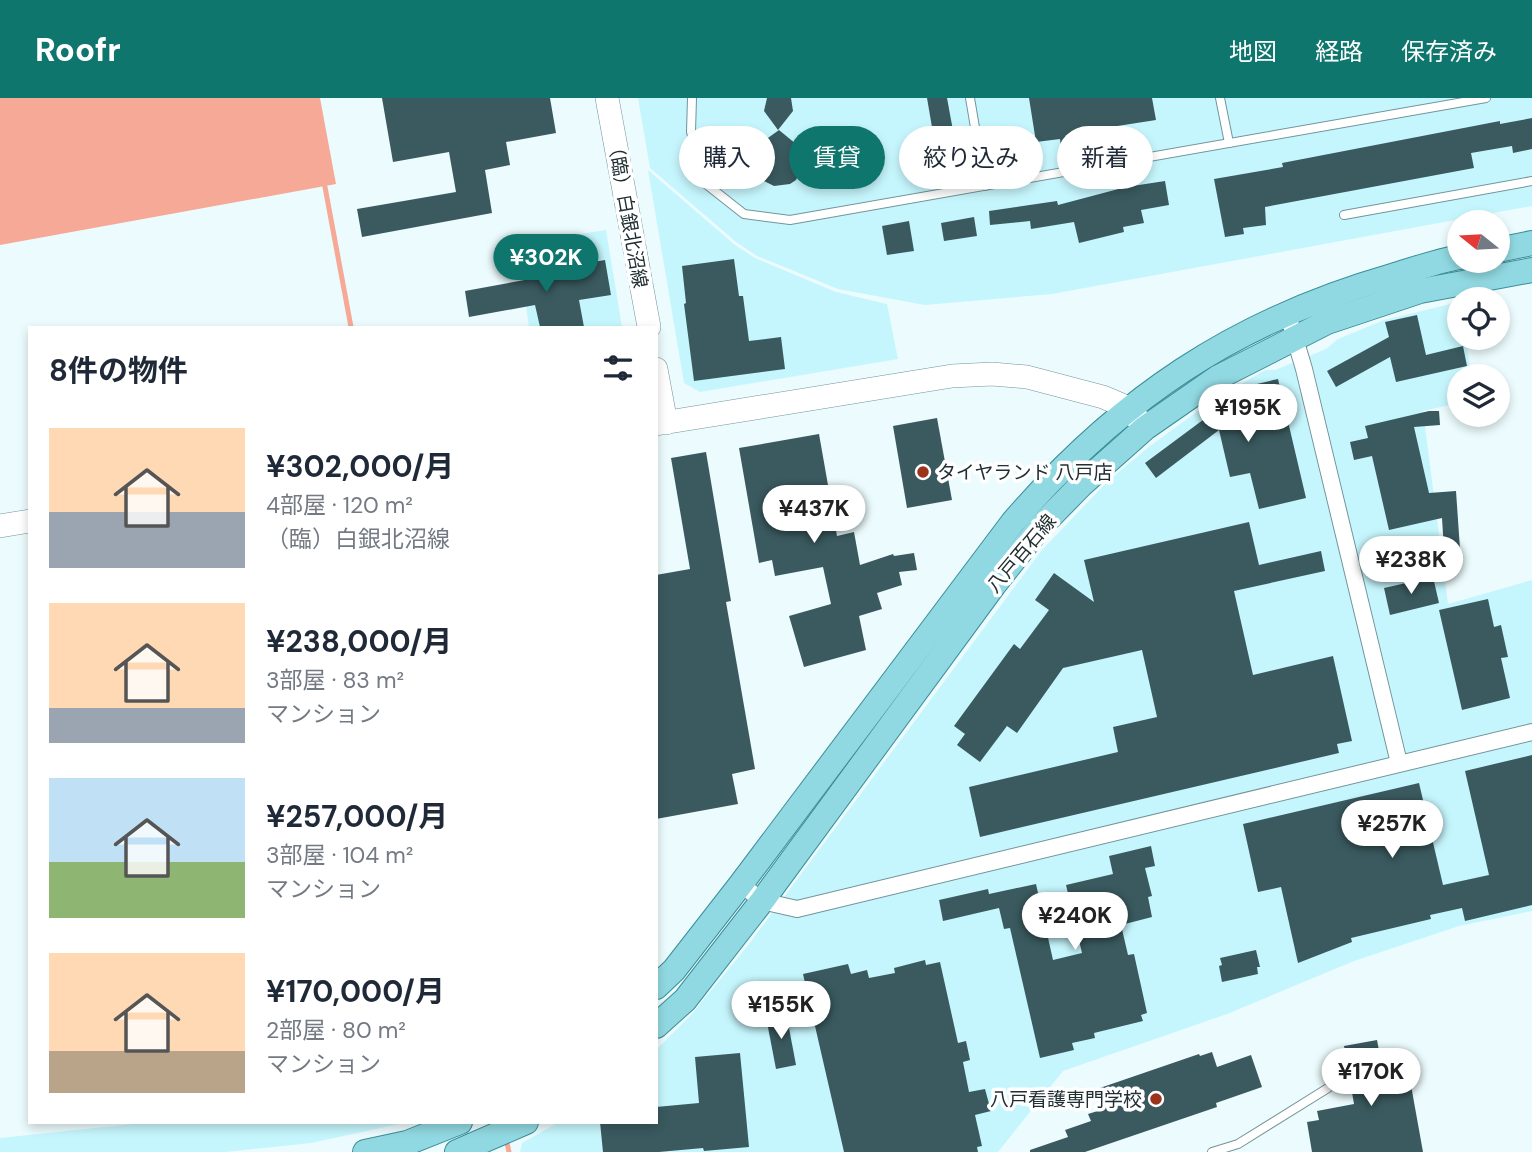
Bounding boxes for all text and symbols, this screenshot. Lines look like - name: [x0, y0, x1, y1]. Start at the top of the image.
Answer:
- text: Roofr: [35, 28, 121, 71]
- text: 地図: [1229, 36, 1277, 67]
- text: 経路: [1315, 36, 1363, 67]
- text: 保存済み: [1401, 36, 1497, 67]
- chip: 購入: [679, 126, 775, 189]
- chip: 賃貸: [789, 126, 885, 189]
- chip: 絞り込み: [899, 126, 1043, 189]
- chip: 新着: [1057, 126, 1153, 189]
- street label: （臨）白銀北沼線: [602, 136, 653, 290]
- north arrow: [1447, 210, 1510, 273]
- map controls: [1447, 210, 1510, 427]
- pin: ¥302K: [497, 234, 595, 294]
- text: ¥302K: [509, 242, 583, 272]
- button: locate: [1447, 287, 1510, 350]
- icon: filters: [599, 349, 637, 387]
- text: 8件の物件: [49, 351, 188, 390]
- button: layers: [1447, 364, 1510, 427]
- pin: ¥195K: [1199, 384, 1297, 444]
- text: ¥195K: [1214, 392, 1282, 422]
- text: ¥302,000/月: [266, 447, 454, 486]
- icon: home: [105, 456, 189, 540]
- place label: タイヤランド 八戸店: [937, 460, 1113, 485]
- marker: タイヤランド 八戸店: [915, 464, 931, 480]
- pin: ¥437K: [765, 486, 863, 545]
- text: 4部屋 · 120 m²: [266, 490, 413, 520]
- text: ¥437K: [779, 493, 849, 523]
- street label: 八戸百石線: [981, 509, 1061, 598]
- text: （臨）白銀北沼線: [266, 524, 450, 554]
- pin: ¥238K: [1362, 536, 1460, 596]
- text: ¥238K: [1375, 544, 1447, 574]
- text: ¥238,000/月: [266, 622, 452, 661]
- icon: home: [105, 631, 189, 715]
- text: 3部屋 · 83 m²: [266, 665, 404, 695]
- text: マンション: [266, 699, 381, 729]
- text: ¥257,000/月: [266, 797, 448, 836]
- pin: ¥257K: [1343, 800, 1441, 860]
- icon: home: [105, 806, 189, 890]
- text: ¥257K: [1357, 808, 1427, 838]
- text: 3部屋 · 104 m²: [266, 840, 413, 870]
- text: マンション: [266, 874, 381, 904]
- pin: ¥240K: [1026, 892, 1124, 952]
- text: ¥240K: [1038, 900, 1112, 930]
- text: ¥170,000/月: [266, 972, 445, 1011]
- icon: home: [105, 981, 189, 1065]
- pin: ¥155K: [732, 982, 830, 1041]
- text: ¥155K: [748, 989, 814, 1019]
- text: 2部屋 · 80 m²: [266, 1015, 406, 1045]
- pin: ¥170K: [1322, 1048, 1420, 1108]
- text: マンション: [266, 1049, 381, 1079]
- text: ¥170K: [1338, 1056, 1404, 1086]
- place label: 八戸看護専門学校: [990, 1087, 1142, 1112]
- marker: 八戸看護専門学校: [1148, 1091, 1164, 1107]

